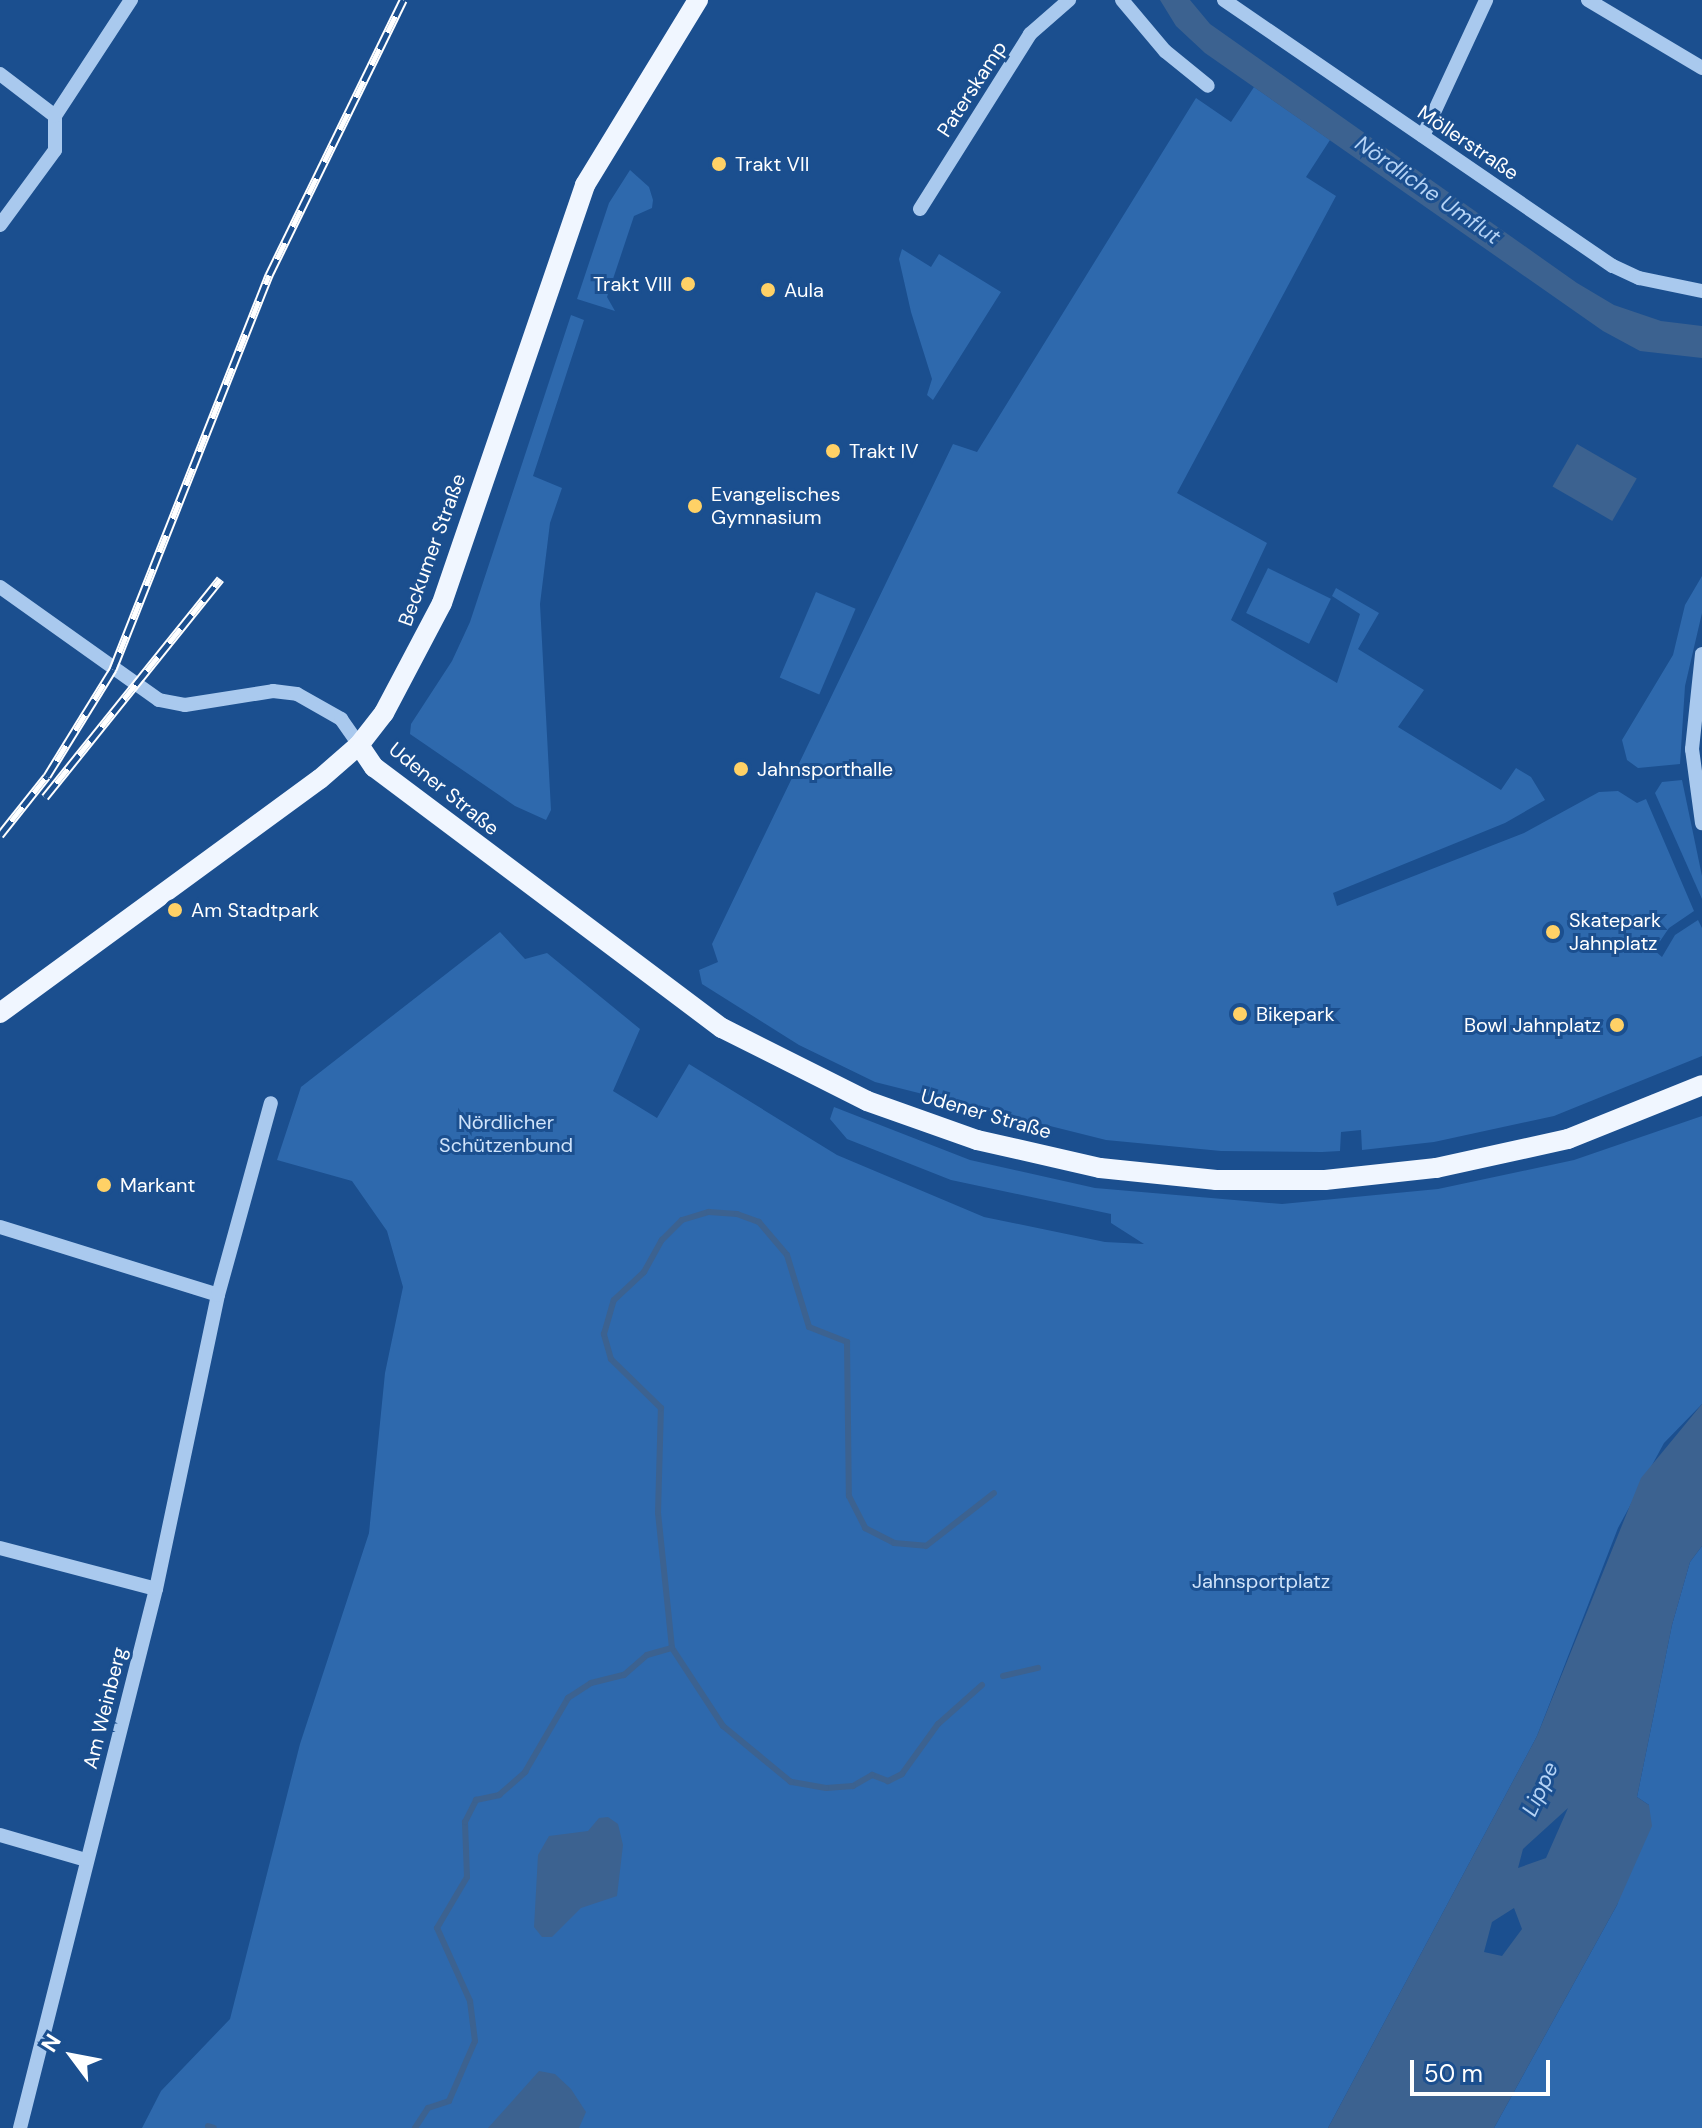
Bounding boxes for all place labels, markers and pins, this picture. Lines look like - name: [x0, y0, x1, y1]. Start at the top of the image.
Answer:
- place label: Trakt VII: [735, 152, 809, 176]
- marker: Trakt VII: [710, 155, 728, 173]
- place label: Trakt VIII: [593, 272, 672, 296]
- marker: Trakt VIII: [679, 275, 697, 293]
- place label: Aula: [784, 278, 824, 302]
- marker: Aula: [759, 281, 777, 299]
- place label: Trakt IV: [849, 439, 919, 463]
- marker: Trakt IV: [824, 442, 842, 460]
- place label: Evangelisches Gymnasium: [711, 482, 840, 529]
- marker: Evangelisches Gymnasium: [686, 497, 704, 515]
- place label: Jahnsporthalle: [757, 757, 893, 781]
- marker: Jahnsporthalle: [732, 760, 750, 778]
- place label: Am Stadtpark: [191, 898, 319, 922]
- marker: Am Stadtpark: [166, 901, 184, 919]
- place label: Skatepark Jahnplatz: [1569, 908, 1661, 955]
- marker: Skatepark Jahnplatz: [1544, 923, 1562, 941]
- place label: Bikepark: [1256, 1002, 1334, 1026]
- marker: Bikepark: [1231, 1005, 1249, 1023]
- place label: Bowl Jahnplatz: [1464, 1013, 1601, 1037]
- marker: Bowl Jahnplatz: [1608, 1016, 1626, 1034]
- place label: Markant: [120, 1173, 195, 1197]
- marker: Markant: [95, 1176, 113, 1194]

